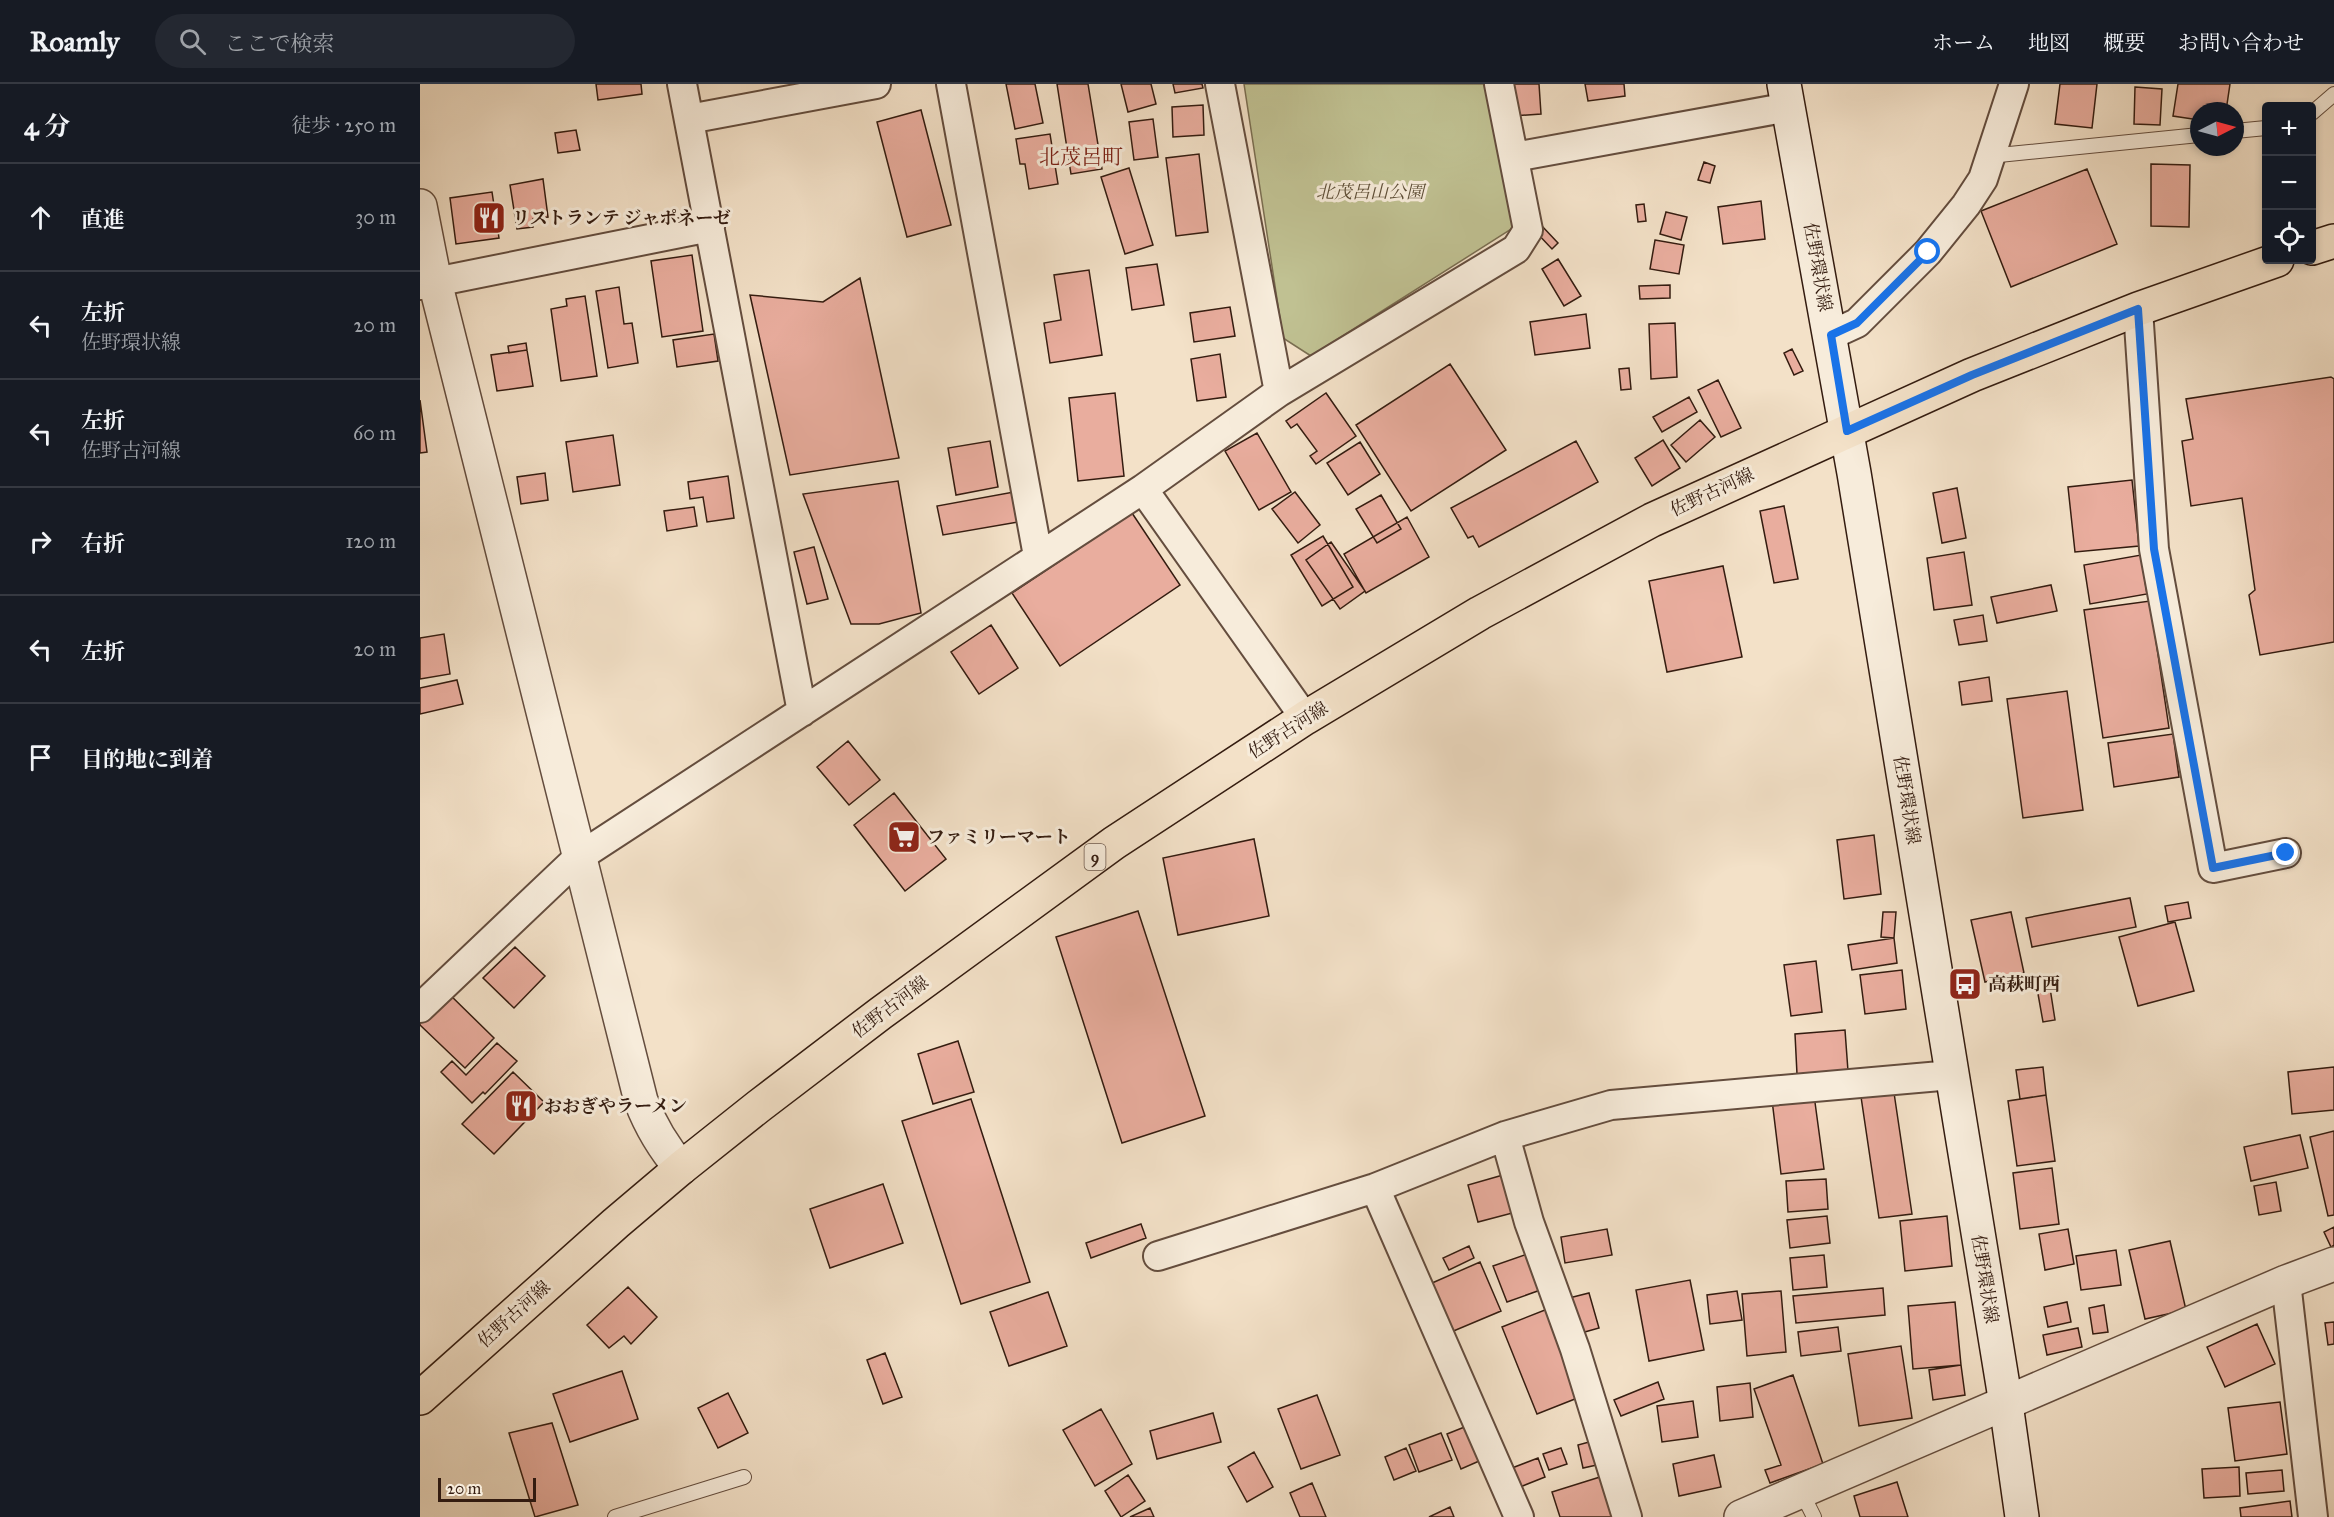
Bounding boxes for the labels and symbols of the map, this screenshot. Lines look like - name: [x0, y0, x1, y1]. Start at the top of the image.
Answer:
- north arrow: [2190, 102, 2244, 156]
- district label: 北茂呂町: [1039, 144, 1123, 170]
- park label: 北茂呂山公園: [1316, 181, 1427, 203]
- restaurant icon: リストランテ ジャポネーゼ: [471, 200, 507, 236]
- place label: リストランテ ジャポネーゼ: [512, 207, 731, 229]
- street label: 佐野環状線: [1799, 221, 1837, 313]
- route start: [1914, 238, 1940, 264]
- street label: 佐野古河線: [1667, 463, 1757, 521]
- street label: 佐野古河線: [1244, 697, 1332, 763]
- street label: 佐野環状線: [1889, 754, 1925, 846]
- supermarket icon: ファミリーマート: [886, 819, 922, 855]
- place label: ファミリーマート: [927, 826, 1071, 848]
- route end: [2272, 839, 2298, 865]
- road number: 9: [1084, 844, 1106, 870]
- bus stop icon: 高萩町西: [1947, 966, 1983, 1002]
- street label: 佐野古河線: [847, 971, 933, 1043]
- place label: 高萩町西: [1988, 973, 2060, 995]
- restaurant icon: おおぎやラーメン: [503, 1088, 539, 1124]
- place label: おおぎやラーメン: [544, 1095, 687, 1117]
- street label: 佐野環状線: [1967, 1233, 2003, 1325]
- street label: 佐野古河線: [473, 1276, 555, 1352]
- scale bar: [438, 1475, 536, 1502]

